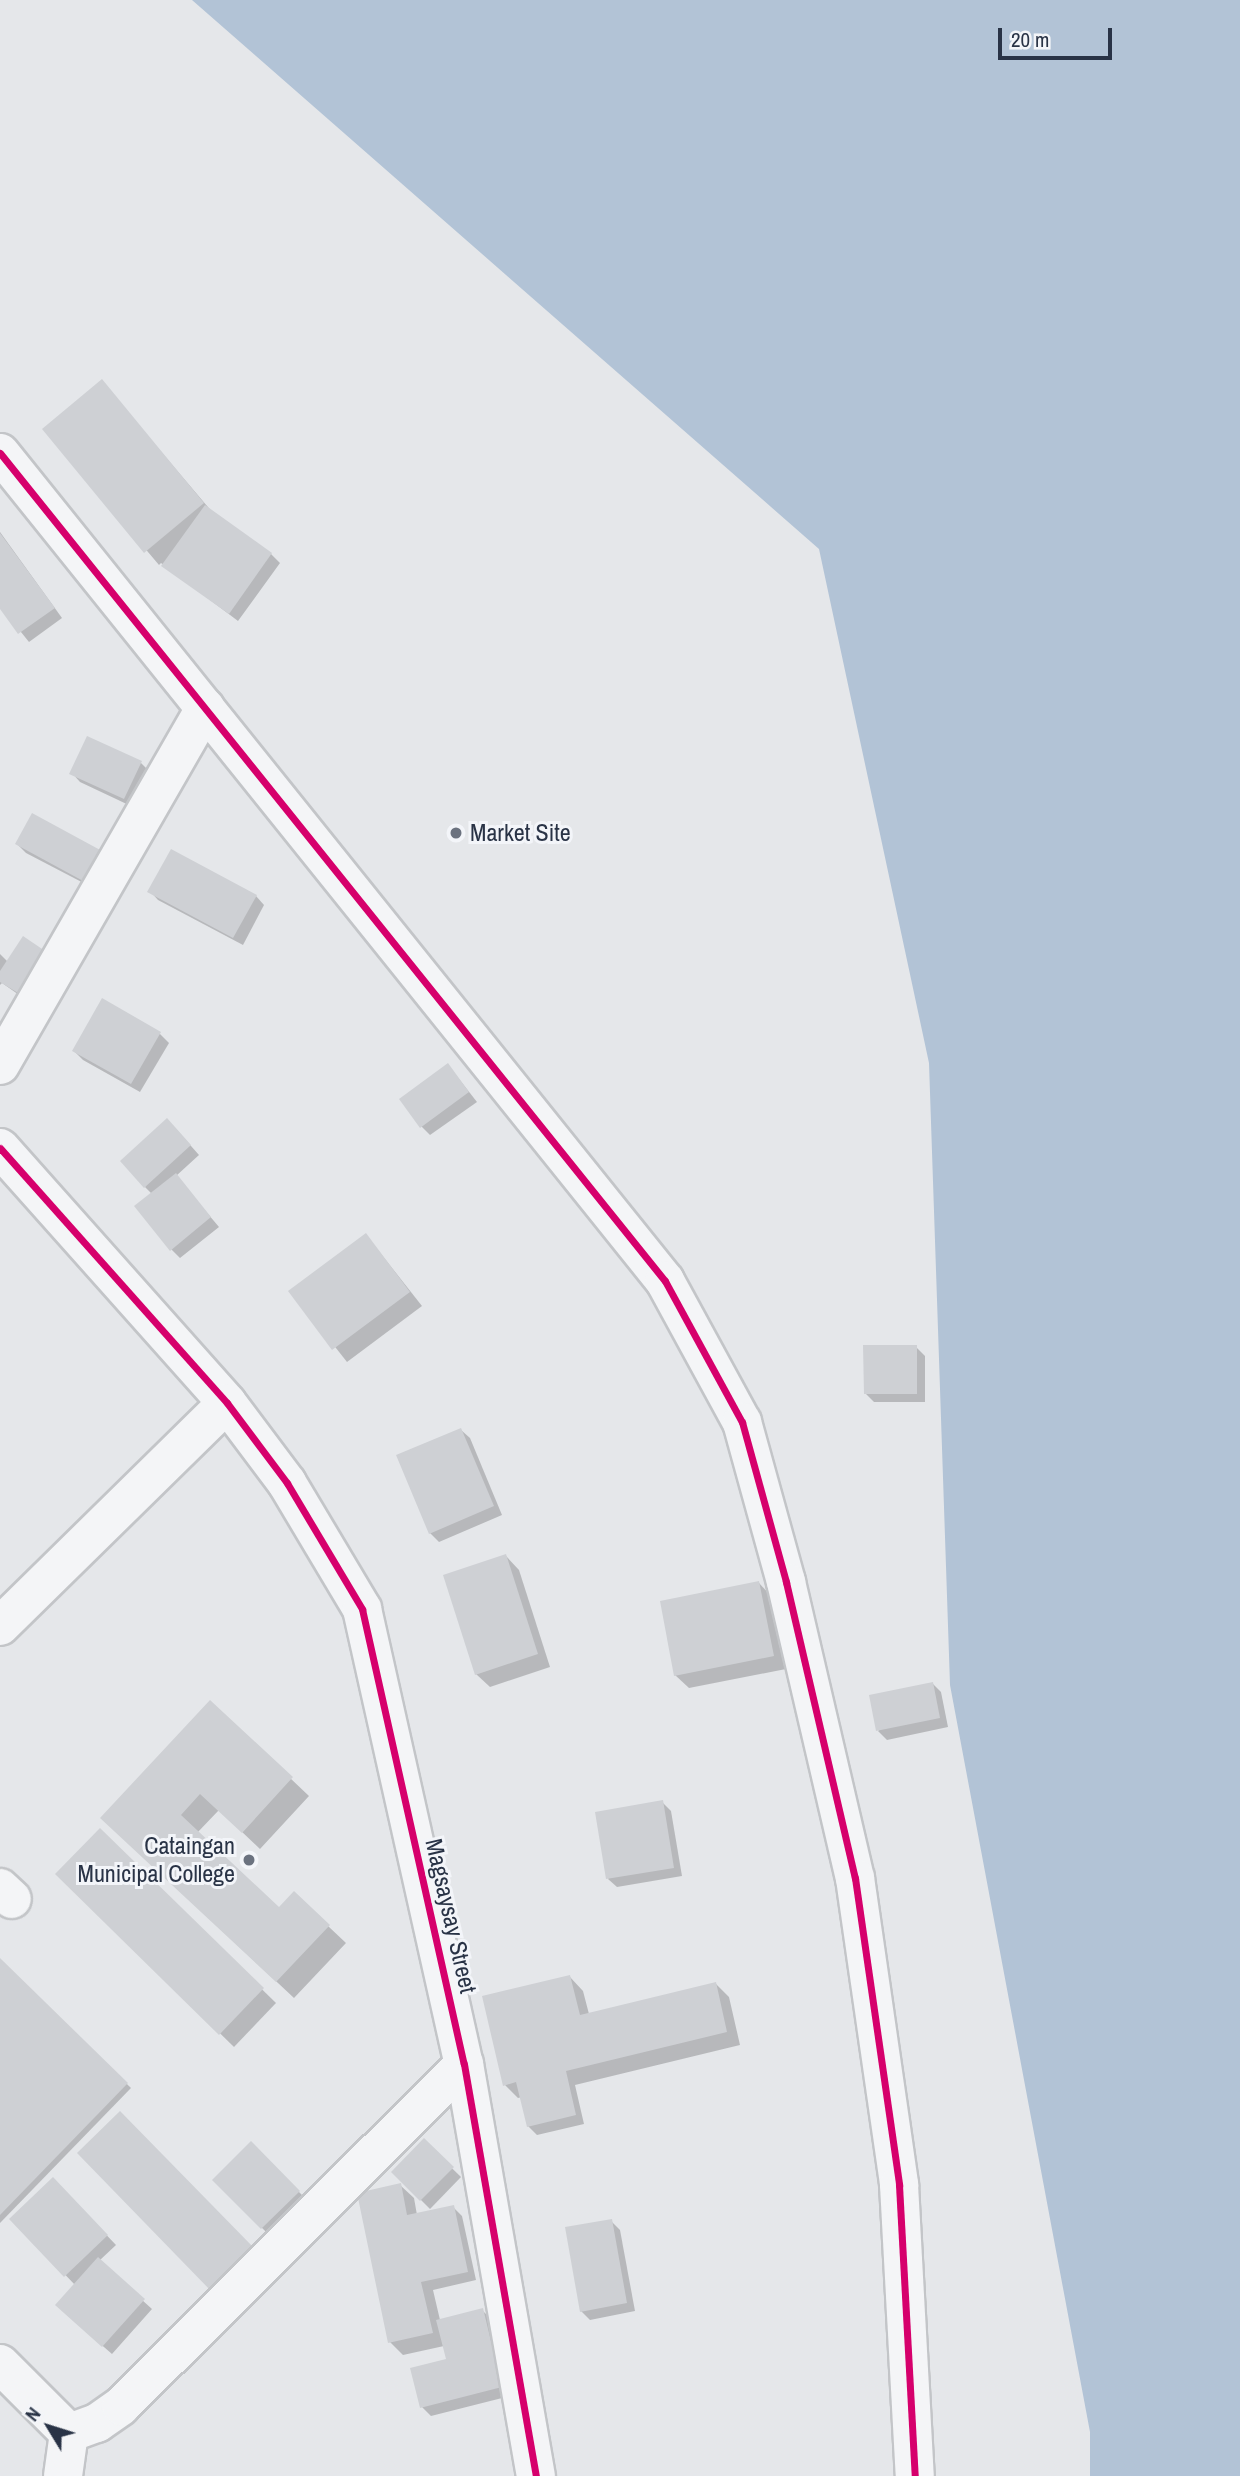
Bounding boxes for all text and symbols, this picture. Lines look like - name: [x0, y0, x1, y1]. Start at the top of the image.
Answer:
- scale bar: [1002, 14, 1116, 58]
- text: 20 m: [1011, 25, 1049, 54]
- place label: Market Site: [470, 819, 571, 847]
- marker: Market Site: [448, 825, 464, 841]
- place label: Cataingan Municipal College: [77, 1832, 235, 1888]
- street label: Magsaysay Street: [419, 1836, 483, 1996]
- marker: Cataingan Municipal College: [241, 1852, 257, 1868]
- north arrow: [14, 2392, 84, 2462]
- text: N: [19, 2402, 46, 2427]

